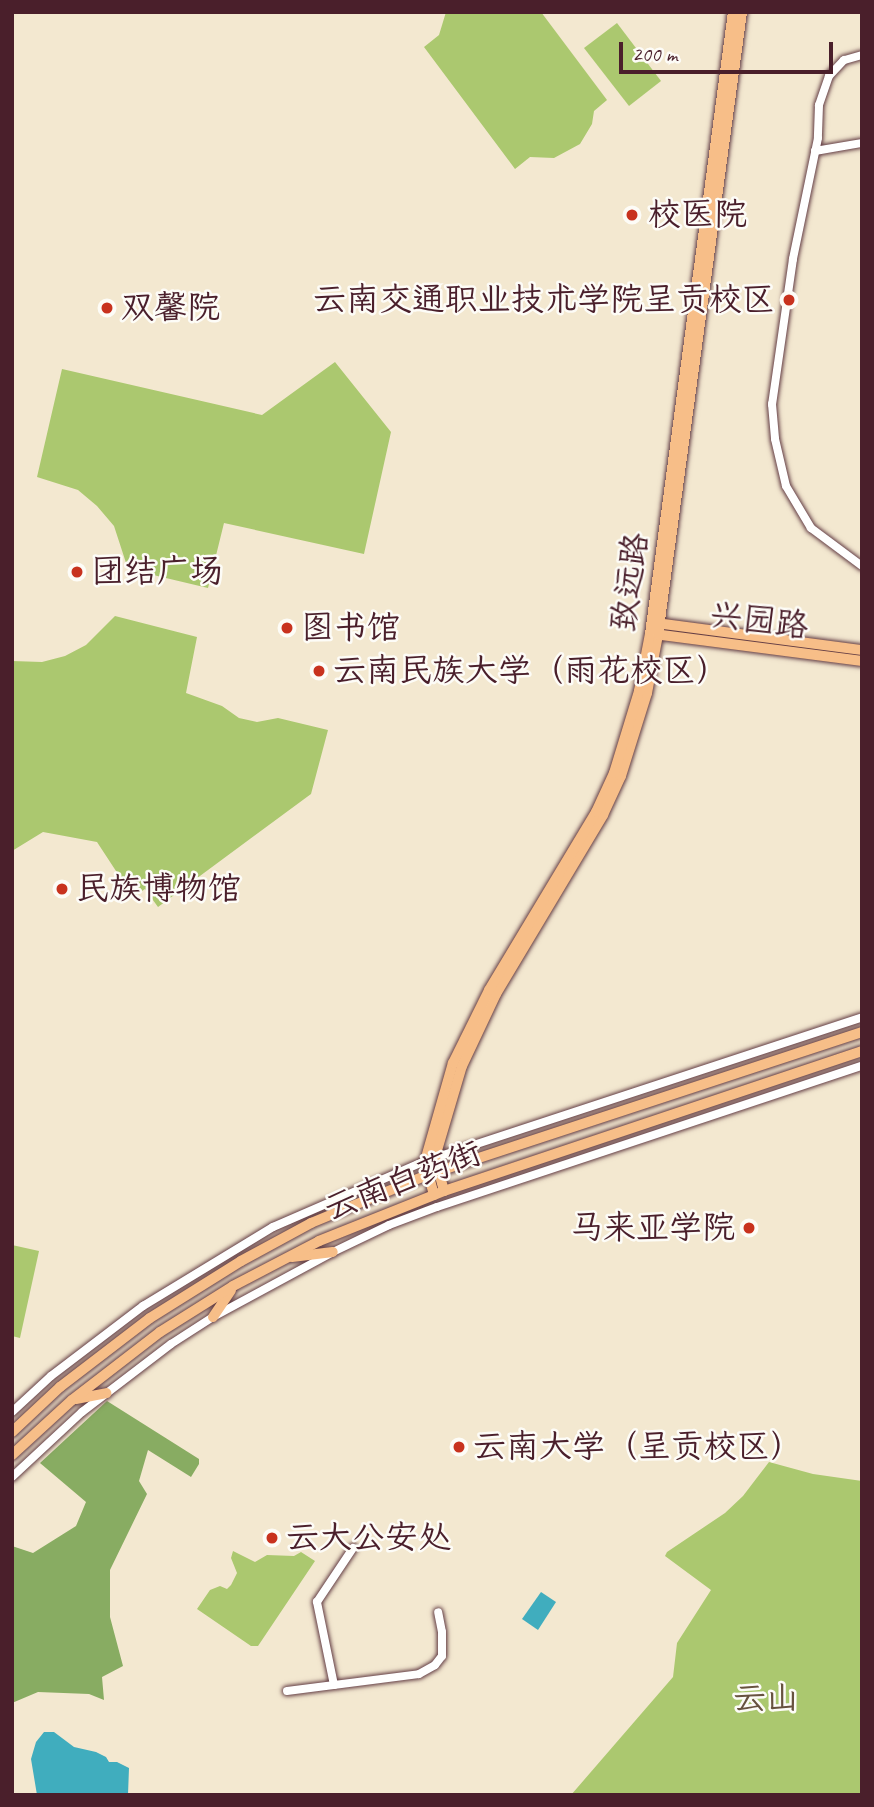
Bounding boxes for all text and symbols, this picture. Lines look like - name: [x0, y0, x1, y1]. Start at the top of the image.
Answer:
- scale bar: [622, 28, 836, 72]
- text: 200 m: [632, 41, 677, 67]
- place label: 校医院: [648, 195, 747, 235]
- marker: 校医院: [622, 205, 642, 225]
- place label: 云南交通职业技术学院呈贡校区: [313, 280, 775, 320]
- place label: 双馨院: [121, 288, 220, 328]
- marker: 云南交通职业技术学院呈贡校区: [781, 292, 797, 308]
- marker: 双馨院: [99, 300, 115, 316]
- street label: 致远路: [604, 530, 656, 634]
- place label: 团结广场: [91, 552, 223, 592]
- marker: 团结广场: [69, 564, 85, 580]
- street label: 兴园路: [707, 595, 811, 647]
- place label: 图书馆: [301, 608, 400, 648]
- marker: 图书馆: [279, 620, 295, 636]
- place label: 云南民族大学（雨花校区）: [333, 651, 729, 691]
- marker: 云南民族大学（雨花校区）: [311, 663, 327, 679]
- place label: 民族博物馆: [76, 869, 241, 909]
- marker: 民族博物馆: [54, 881, 70, 897]
- street label: 云南白药街: [319, 1133, 487, 1229]
- place label: 马来亚学院: [570, 1208, 735, 1248]
- marker: 马来亚学院: [741, 1220, 757, 1236]
- place label: 云南大学（呈贡校区）: [473, 1427, 803, 1467]
- marker: 云南大学（呈贡校区）: [451, 1439, 467, 1455]
- place label: 云大公安处: [286, 1518, 451, 1558]
- marker: 云大公安处: [264, 1530, 280, 1546]
- park label: 云山: [733, 1679, 799, 1719]

